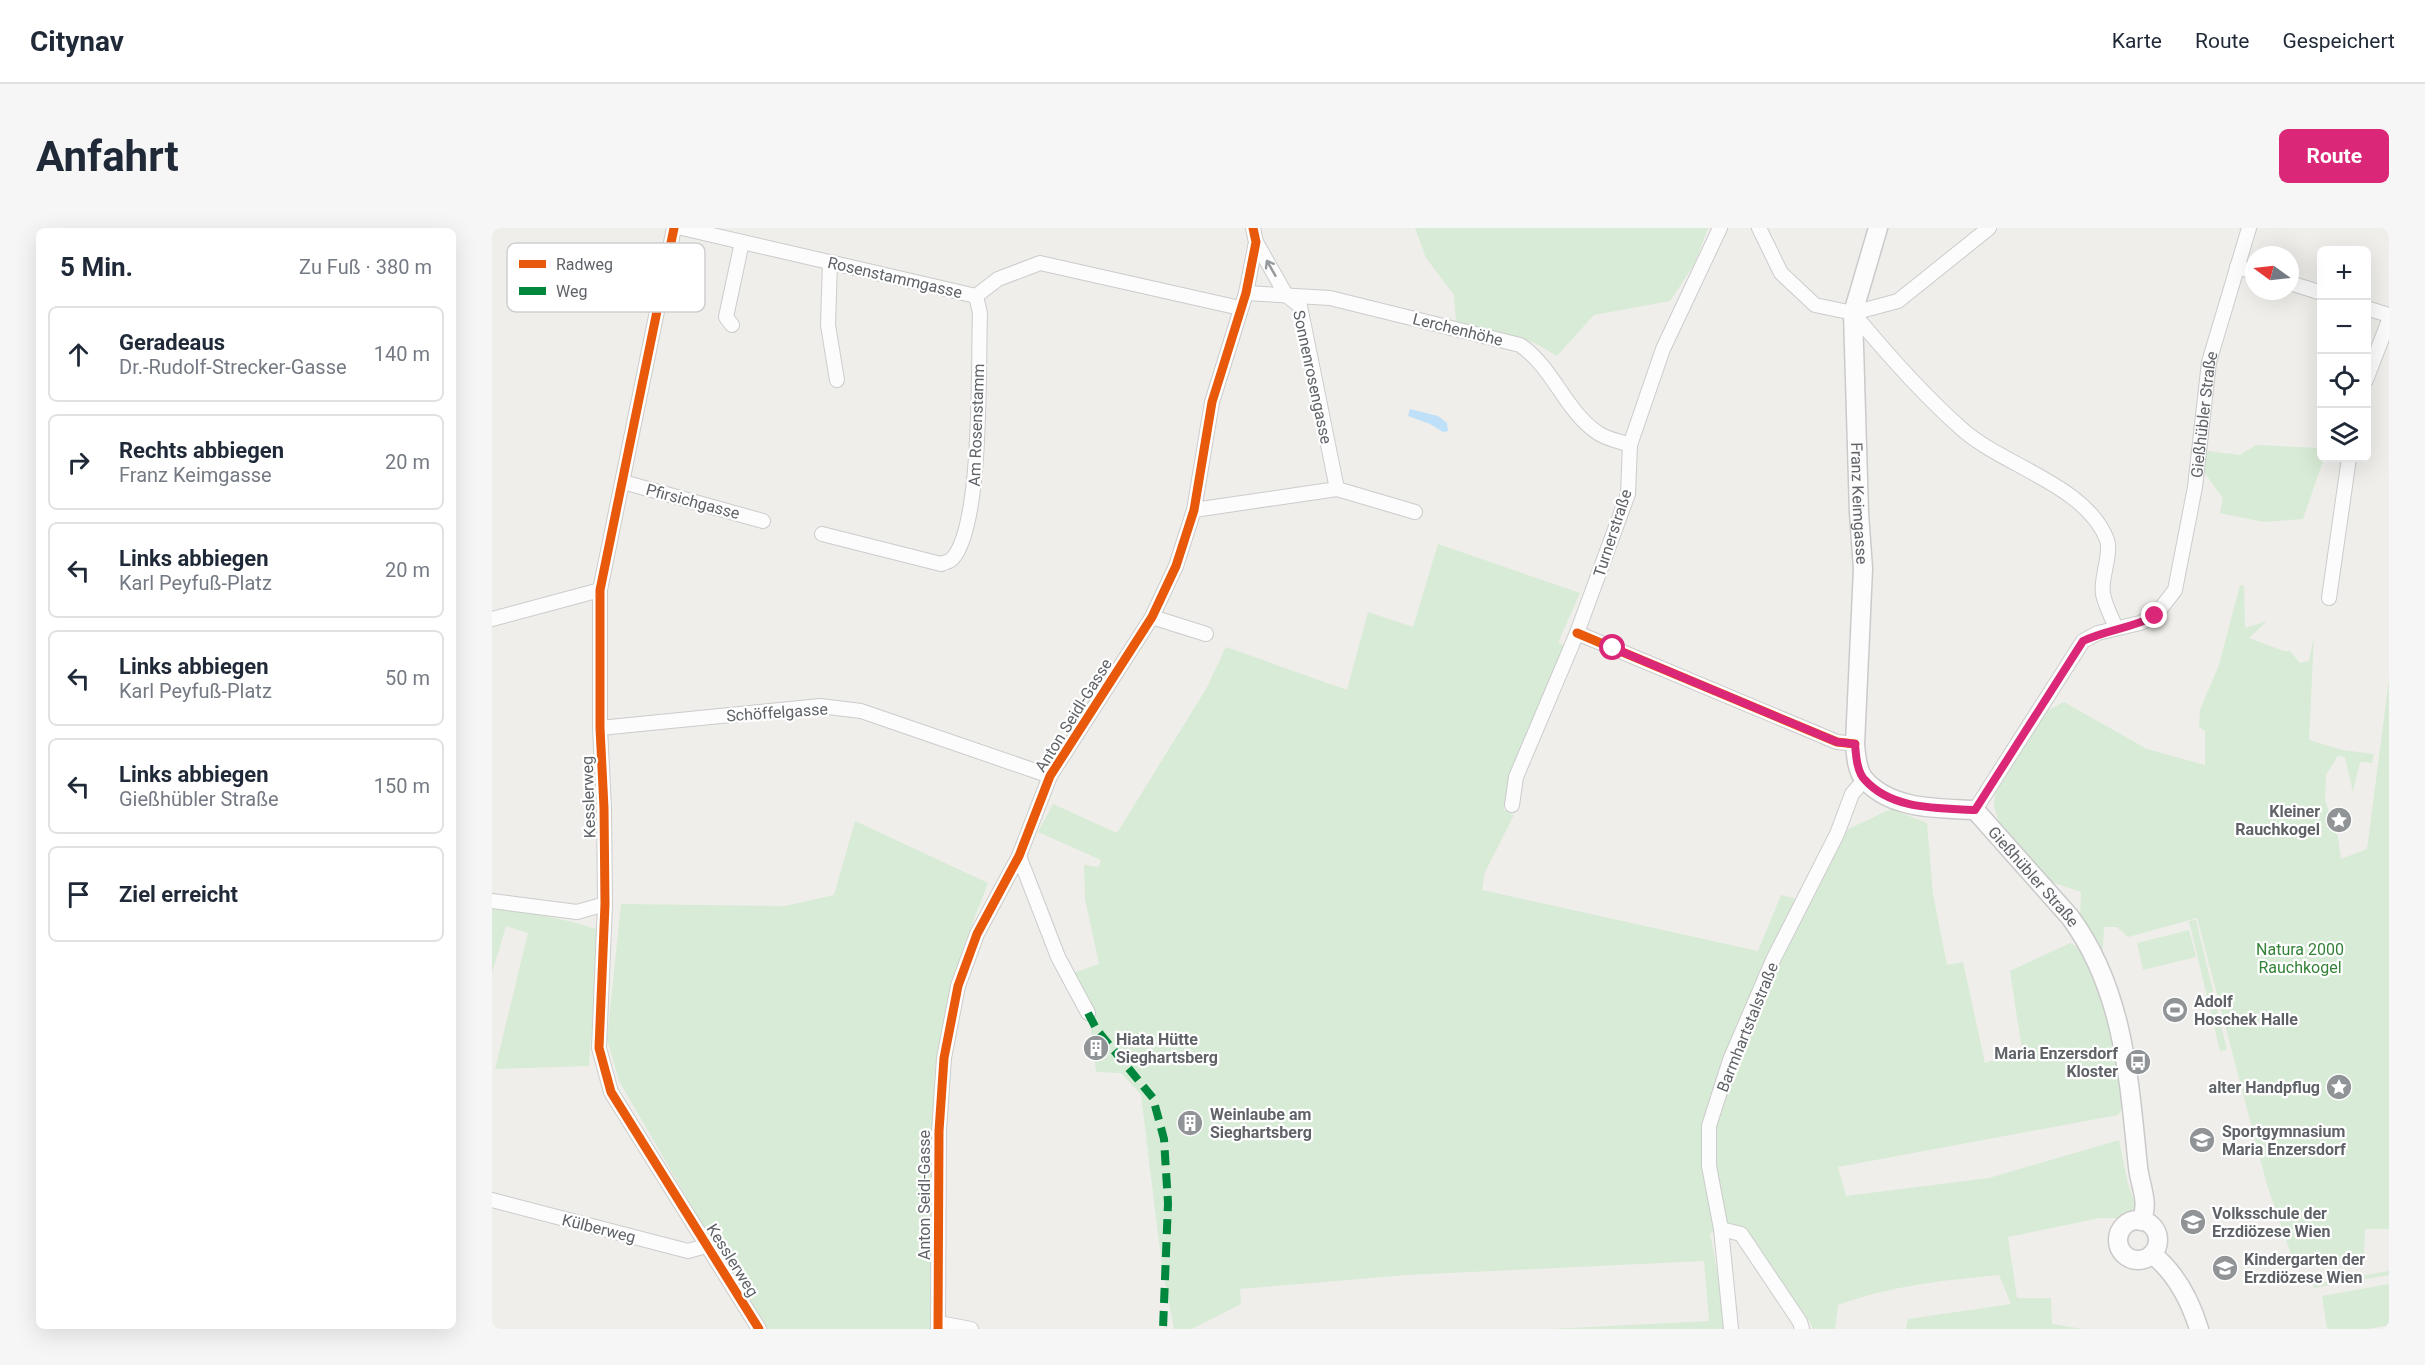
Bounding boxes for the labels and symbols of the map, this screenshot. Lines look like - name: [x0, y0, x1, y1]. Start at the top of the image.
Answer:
- legend: [507, 243, 705, 312]
- north arrow: [2245, 246, 2299, 300]
- street label: Rosenstammgasse: [826, 253, 964, 302]
- text: Radweg: [556, 255, 613, 274]
- one-way arrow: [1265, 260, 1276, 278]
- text: Weg: [556, 282, 587, 301]
- street label: Sonnenrosengasse: [1289, 308, 1336, 446]
- street label: Lerchenhöhe: [1411, 309, 1505, 350]
- street label: Gießhübler Straße: [2187, 349, 2222, 479]
- street label: Am Rosenstamm: [965, 363, 988, 487]
- street label: Franz Keimgasse: [1847, 442, 1872, 565]
- street label: Pfirsichgasse: [644, 480, 742, 523]
- street label: Turnerstraße: [1589, 487, 1636, 579]
- route end: [2141, 602, 2167, 628]
- route start: [1599, 634, 1625, 660]
- street label: Anton Seidl-Gasse: [1031, 655, 1116, 775]
- street label: Schöffelgasse: [726, 699, 828, 726]
- street label: Kesslerweg: [578, 756, 599, 838]
- place label: Kleiner Rauchkogel: [2235, 802, 2320, 839]
- place icon: Kleiner Rauchkogel: [2324, 805, 2354, 835]
- street label: Gießhübler Straße: [1984, 823, 2083, 931]
- park label: Natura 2000 Rauchkogel: [2256, 940, 2344, 977]
- street label: Barmhartstalstraße: [1713, 960, 1782, 1095]
- place label: Adolf Hoschek Halle: [2194, 992, 2298, 1029]
- sports icon: Adolf Hoschek Halle: [2160, 995, 2190, 1025]
- place label: Hiata Hütte Sieghartsberg: [1116, 1030, 1218, 1067]
- building icon: Hiata Hütte Sieghartsberg: [1081, 1033, 1111, 1063]
- place label: Maria Enzersdorf Kloster: [1994, 1044, 2118, 1081]
- bus stop icon: Maria Enzersdorf Kloster: [2123, 1047, 2153, 1077]
- place icon: alter Handpflug: [2324, 1072, 2354, 1102]
- place label: alter Handpflug: [2209, 1078, 2320, 1097]
- place label: Weinlaube am Sieghartsberg: [1210, 1105, 1312, 1142]
- building icon: Weinlaube am Sieghartsberg: [1175, 1108, 1205, 1138]
- place label: Sportgymnasium Maria Enzersdorf: [2222, 1122, 2346, 1159]
- school or university icon: Sportgymnasium Maria Enzersdorf: [2187, 1125, 2217, 1155]
- street label: Anton Seidl-Gasse: [915, 1130, 934, 1260]
- place label: Volksschule der Erzdiözese Wien: [2212, 1204, 2330, 1241]
- school or university icon: Volksschule der Erzdiözese Wien: [2178, 1207, 2208, 1237]
- street label: Külberweg: [560, 1210, 638, 1247]
- street label: Kesslerweg: [703, 1220, 762, 1300]
- place label: Kindergarten der Erzdiözese Wien: [2244, 1250, 2365, 1287]
- school or university icon: Kindergarten der Erzdiözese Wien: [2210, 1253, 2240, 1283]

